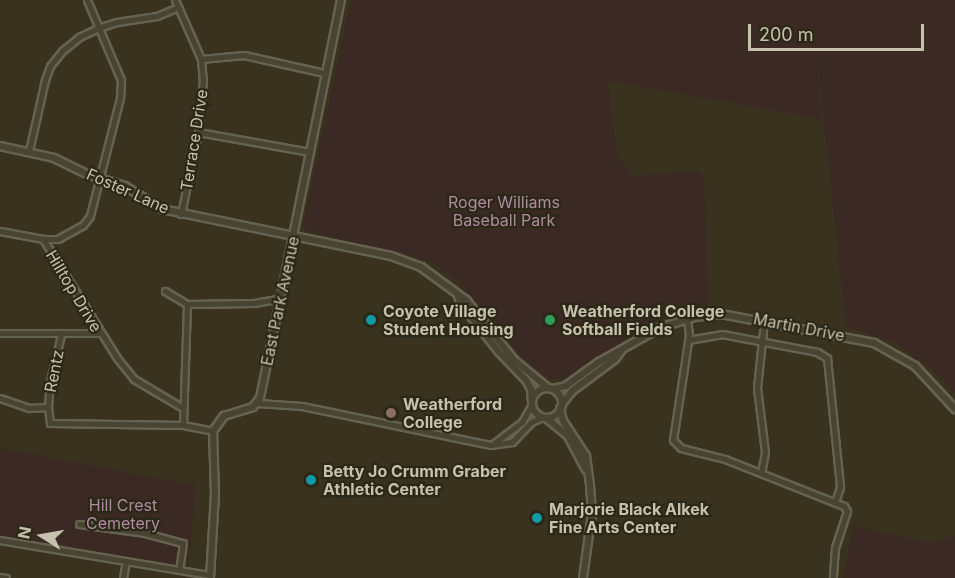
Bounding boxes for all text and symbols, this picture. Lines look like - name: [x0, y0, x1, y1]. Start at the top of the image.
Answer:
- scale bar: [751, 12, 926, 50]
- text: 200 m: [759, 24, 814, 45]
- street label: Terrace Drive: [177, 88, 211, 192]
- street label: Foster Lane: [84, 164, 172, 218]
- park label: Roger Williams Baseball Park: [448, 192, 560, 230]
- street label: East Park Avenue: [257, 235, 303, 367]
- street label: Hilltop Drive: [42, 246, 106, 336]
- place label: Coyote Village Student Housing: [383, 301, 514, 339]
- place label: Weatherford College Softball Fields: [562, 301, 724, 339]
- street label: Martin Drive: [752, 309, 846, 345]
- marker: Coyote Village Student Housing: [364, 313, 378, 327]
- marker: Weatherford College Softball Fields: [543, 313, 557, 327]
- street label: Rentz: [40, 348, 68, 394]
- place label: Weatherford College: [403, 394, 502, 432]
- marker: Weatherford College: [384, 406, 398, 420]
- place label: Betty Jo Crumm Graber Athletic Center: [323, 461, 506, 499]
- marker: Betty Jo Crumm Graber Athletic Center: [304, 473, 318, 487]
- park label: Hill Crest Cemetery: [86, 495, 160, 533]
- place label: Marjorie Black Alkek Fine Arts Center: [549, 499, 709, 537]
- north arrow: [12, 506, 72, 566]
- marker: Marjorie Black Alkek Fine Arts Center: [530, 511, 544, 525]
- text: N: [13, 525, 35, 540]

